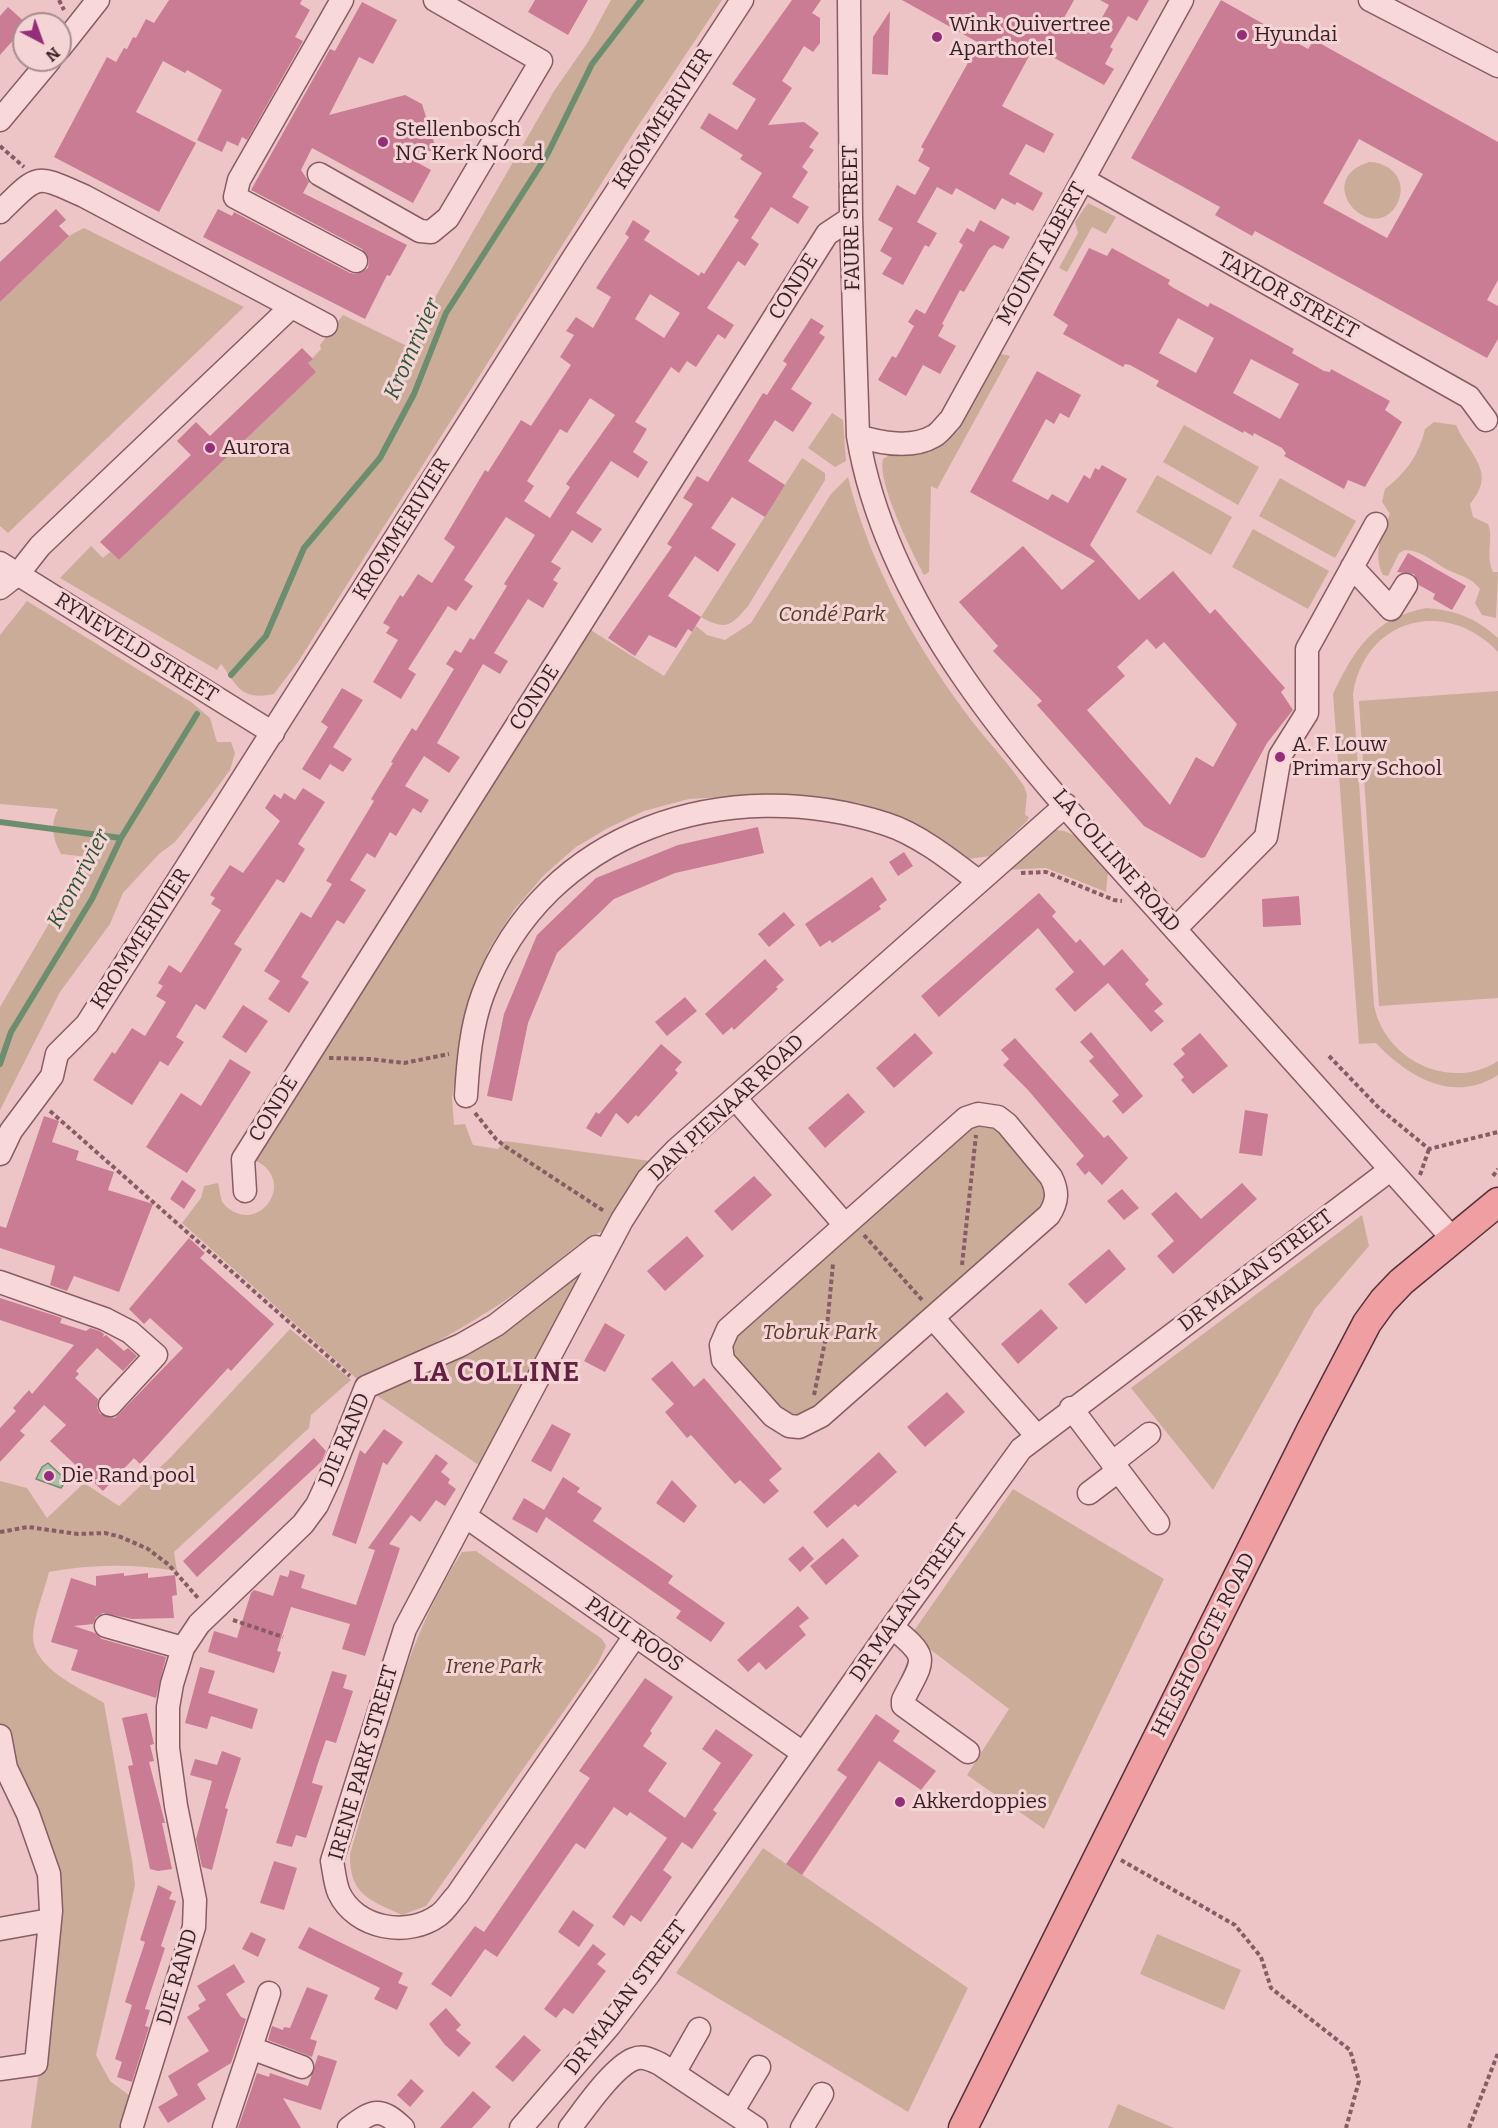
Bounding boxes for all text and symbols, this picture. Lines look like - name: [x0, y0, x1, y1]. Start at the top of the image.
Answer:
- north arrow: [12, 12, 72, 72]
- place label: Wink Quivertree Aparthotel: [949, 12, 1111, 62]
- place label: Hyundai: [1254, 22, 1338, 48]
- marker: Hyundai: [1235, 28, 1249, 42]
- marker: Wink Quivertree Aparthotel: [930, 30, 944, 44]
- text: N: [42, 43, 64, 66]
- street label: KROMMERIVIER: [608, 44, 718, 194]
- place label: Stellenbosch NG Kerk Noord: [395, 117, 543, 167]
- marker: Stellenbosch NG Kerk Noord: [376, 135, 390, 149]
- street label: FAURE STREET: [838, 145, 866, 291]
- street label: MOUNT ALBERT: [992, 178, 1092, 330]
- street label: TAYLOR STREET: [1214, 247, 1362, 345]
- street label: CONDE: [764, 249, 824, 325]
- water label: Kromrivier: [379, 294, 447, 404]
- place label: Aurora: [222, 435, 290, 461]
- marker: Aurora: [203, 441, 217, 455]
- street label: KROMMERIVIER: [348, 453, 456, 605]
- street label: RYNEVELD STREET: [50, 588, 222, 708]
- park label: Condé Park: [778, 602, 886, 628]
- street label: CONDE: [504, 660, 566, 736]
- place label: A. F. Louw Primary School: [1292, 732, 1442, 782]
- marker: A. F. Louw Primary School: [1273, 750, 1287, 764]
- street label: LA COLLINE ROAD: [1047, 784, 1185, 938]
- water label: Kromrivier: [42, 825, 116, 933]
- street label: KROMMERIVIER: [86, 864, 196, 1014]
- street label: DAN PIENAAR ROAD: [644, 1030, 810, 1186]
- street label: CONDE: [244, 1071, 304, 1147]
- street label: DR MALAN STREET: [1174, 1205, 1338, 1337]
- park label: Tobruk Park: [762, 1320, 878, 1346]
- district label: LA COLLINE: [413, 1357, 581, 1389]
- street label: DIE RAND: [314, 1389, 376, 1491]
- place label: Die Rand pool: [61, 1463, 195, 1489]
- marker: Die Rand pool: [42, 1469, 56, 1483]
- street label: DR MALAN STREET: [845, 1519, 973, 1687]
- street label: HELSHOOGTE ROAD: [1147, 1549, 1261, 1741]
- street label: PAUL ROOS: [580, 1592, 688, 1678]
- park label: Irene Park: [445, 1654, 543, 1680]
- street label: IRENE PARK STREET: [324, 1663, 404, 1863]
- place label: Akkerdoppies: [912, 1789, 1047, 1815]
- marker: Akkerdoppies: [893, 1795, 907, 1809]
- street label: DR MALAN STREET: [560, 1916, 692, 2080]
- street label: DIE RAND: [152, 1926, 204, 2028]

